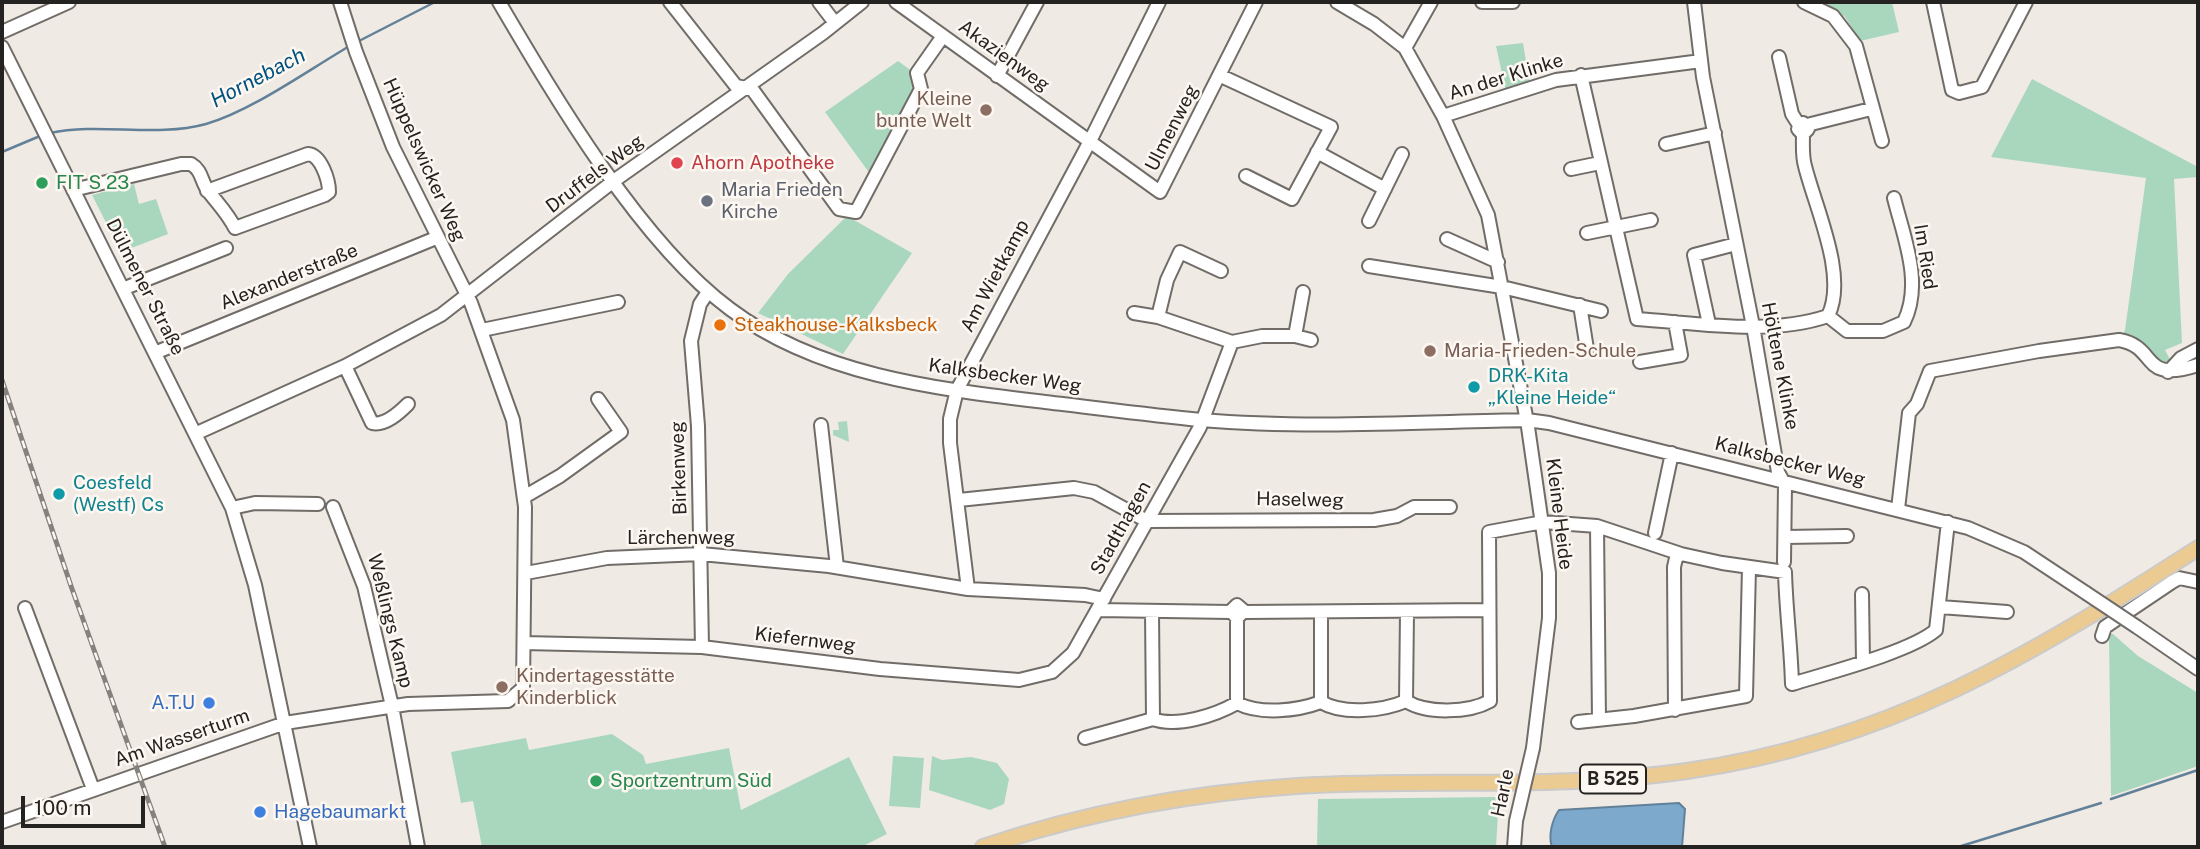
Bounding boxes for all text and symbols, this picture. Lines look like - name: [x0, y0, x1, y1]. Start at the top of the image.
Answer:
- street label: Akazienweg: [954, 15, 1054, 97]
- water label: Hornebach: [206, 43, 310, 113]
- street label: An der Klinke: [1446, 49, 1566, 105]
- street label: Hüppelswicker Weg: [378, 75, 470, 245]
- street label: Ulmenweg: [1141, 81, 1203, 175]
- place label: Kleine bunte Welt: [876, 88, 972, 132]
- marker: Kleine bunte Welt: [978, 102, 994, 118]
- street label: Druffels Weg: [542, 130, 648, 218]
- place label: Ahorn Apotheke: [691, 152, 834, 174]
- marker: Ahorn Apotheke: [669, 155, 685, 171]
- place label: FIT S 23: [56, 172, 129, 194]
- marker: FIT S 23: [34, 175, 50, 191]
- place label: Maria Frieden Kirche: [721, 179, 843, 223]
- marker: Maria Frieden Kirche: [699, 193, 715, 209]
- street label: Dülmener Straße: [101, 215, 189, 359]
- street label: Am Wietkamp: [956, 216, 1034, 336]
- street label: Im Ried: [1909, 223, 1941, 291]
- street label: Alexanderstraße: [217, 239, 361, 315]
- street label: Höltene Klinke: [1756, 300, 1804, 432]
- place label: Steakhouse-Kalksbeck: [734, 314, 938, 336]
- marker: Steakhouse-Kalksbeck: [712, 317, 728, 333]
- place label: Maria-Frieden-Schule: [1444, 340, 1636, 362]
- marker: Maria-Frieden-Schule: [1422, 343, 1438, 359]
- street label: Kalksbecker Weg: [927, 354, 1083, 398]
- place label: DRK-Kita „Kleine Heide“: [1488, 365, 1616, 409]
- marker: DRK-Kita „Kleine Heide“: [1466, 379, 1482, 395]
- street label: Birkenweg: [666, 421, 692, 515]
- street label: Kalksbecker Weg: [1712, 432, 1868, 492]
- street label: Kleine Heide: [1541, 457, 1577, 571]
- place label: Coesfeld (Westf) Cs: [73, 472, 164, 516]
- street label: Stadthagen: [1086, 477, 1156, 579]
- marker: Coesfeld (Westf) Cs: [51, 486, 67, 502]
- street label: Haselweg: [1256, 488, 1344, 512]
- street label: Lärchenweg: [627, 527, 735, 549]
- street label: Weßlings Kamp: [362, 552, 418, 690]
- street label: Kiefernweg: [753, 623, 857, 657]
- place label: Kindertagesstätte Kinderblick: [516, 665, 675, 709]
- marker: Kindertagesstätte Kinderblick: [494, 679, 510, 695]
- place label: A.T.U: [151, 692, 195, 714]
- marker: A.T.U: [201, 695, 217, 711]
- street label: Am Wasserturm: [111, 704, 253, 772]
- road number: B 525: [1580, 764, 1646, 794]
- street label: Harle: [1487, 767, 1519, 819]
- place label: Sportzentrum Süd: [610, 770, 772, 792]
- marker: Sportzentrum Süd: [588, 773, 604, 789]
- scale bar: [24, 782, 149, 826]
- text: 100 m: [34, 795, 91, 820]
- place label: Hagebaumarkt: [274, 801, 406, 823]
- marker: Hagebaumarkt: [252, 804, 268, 820]

